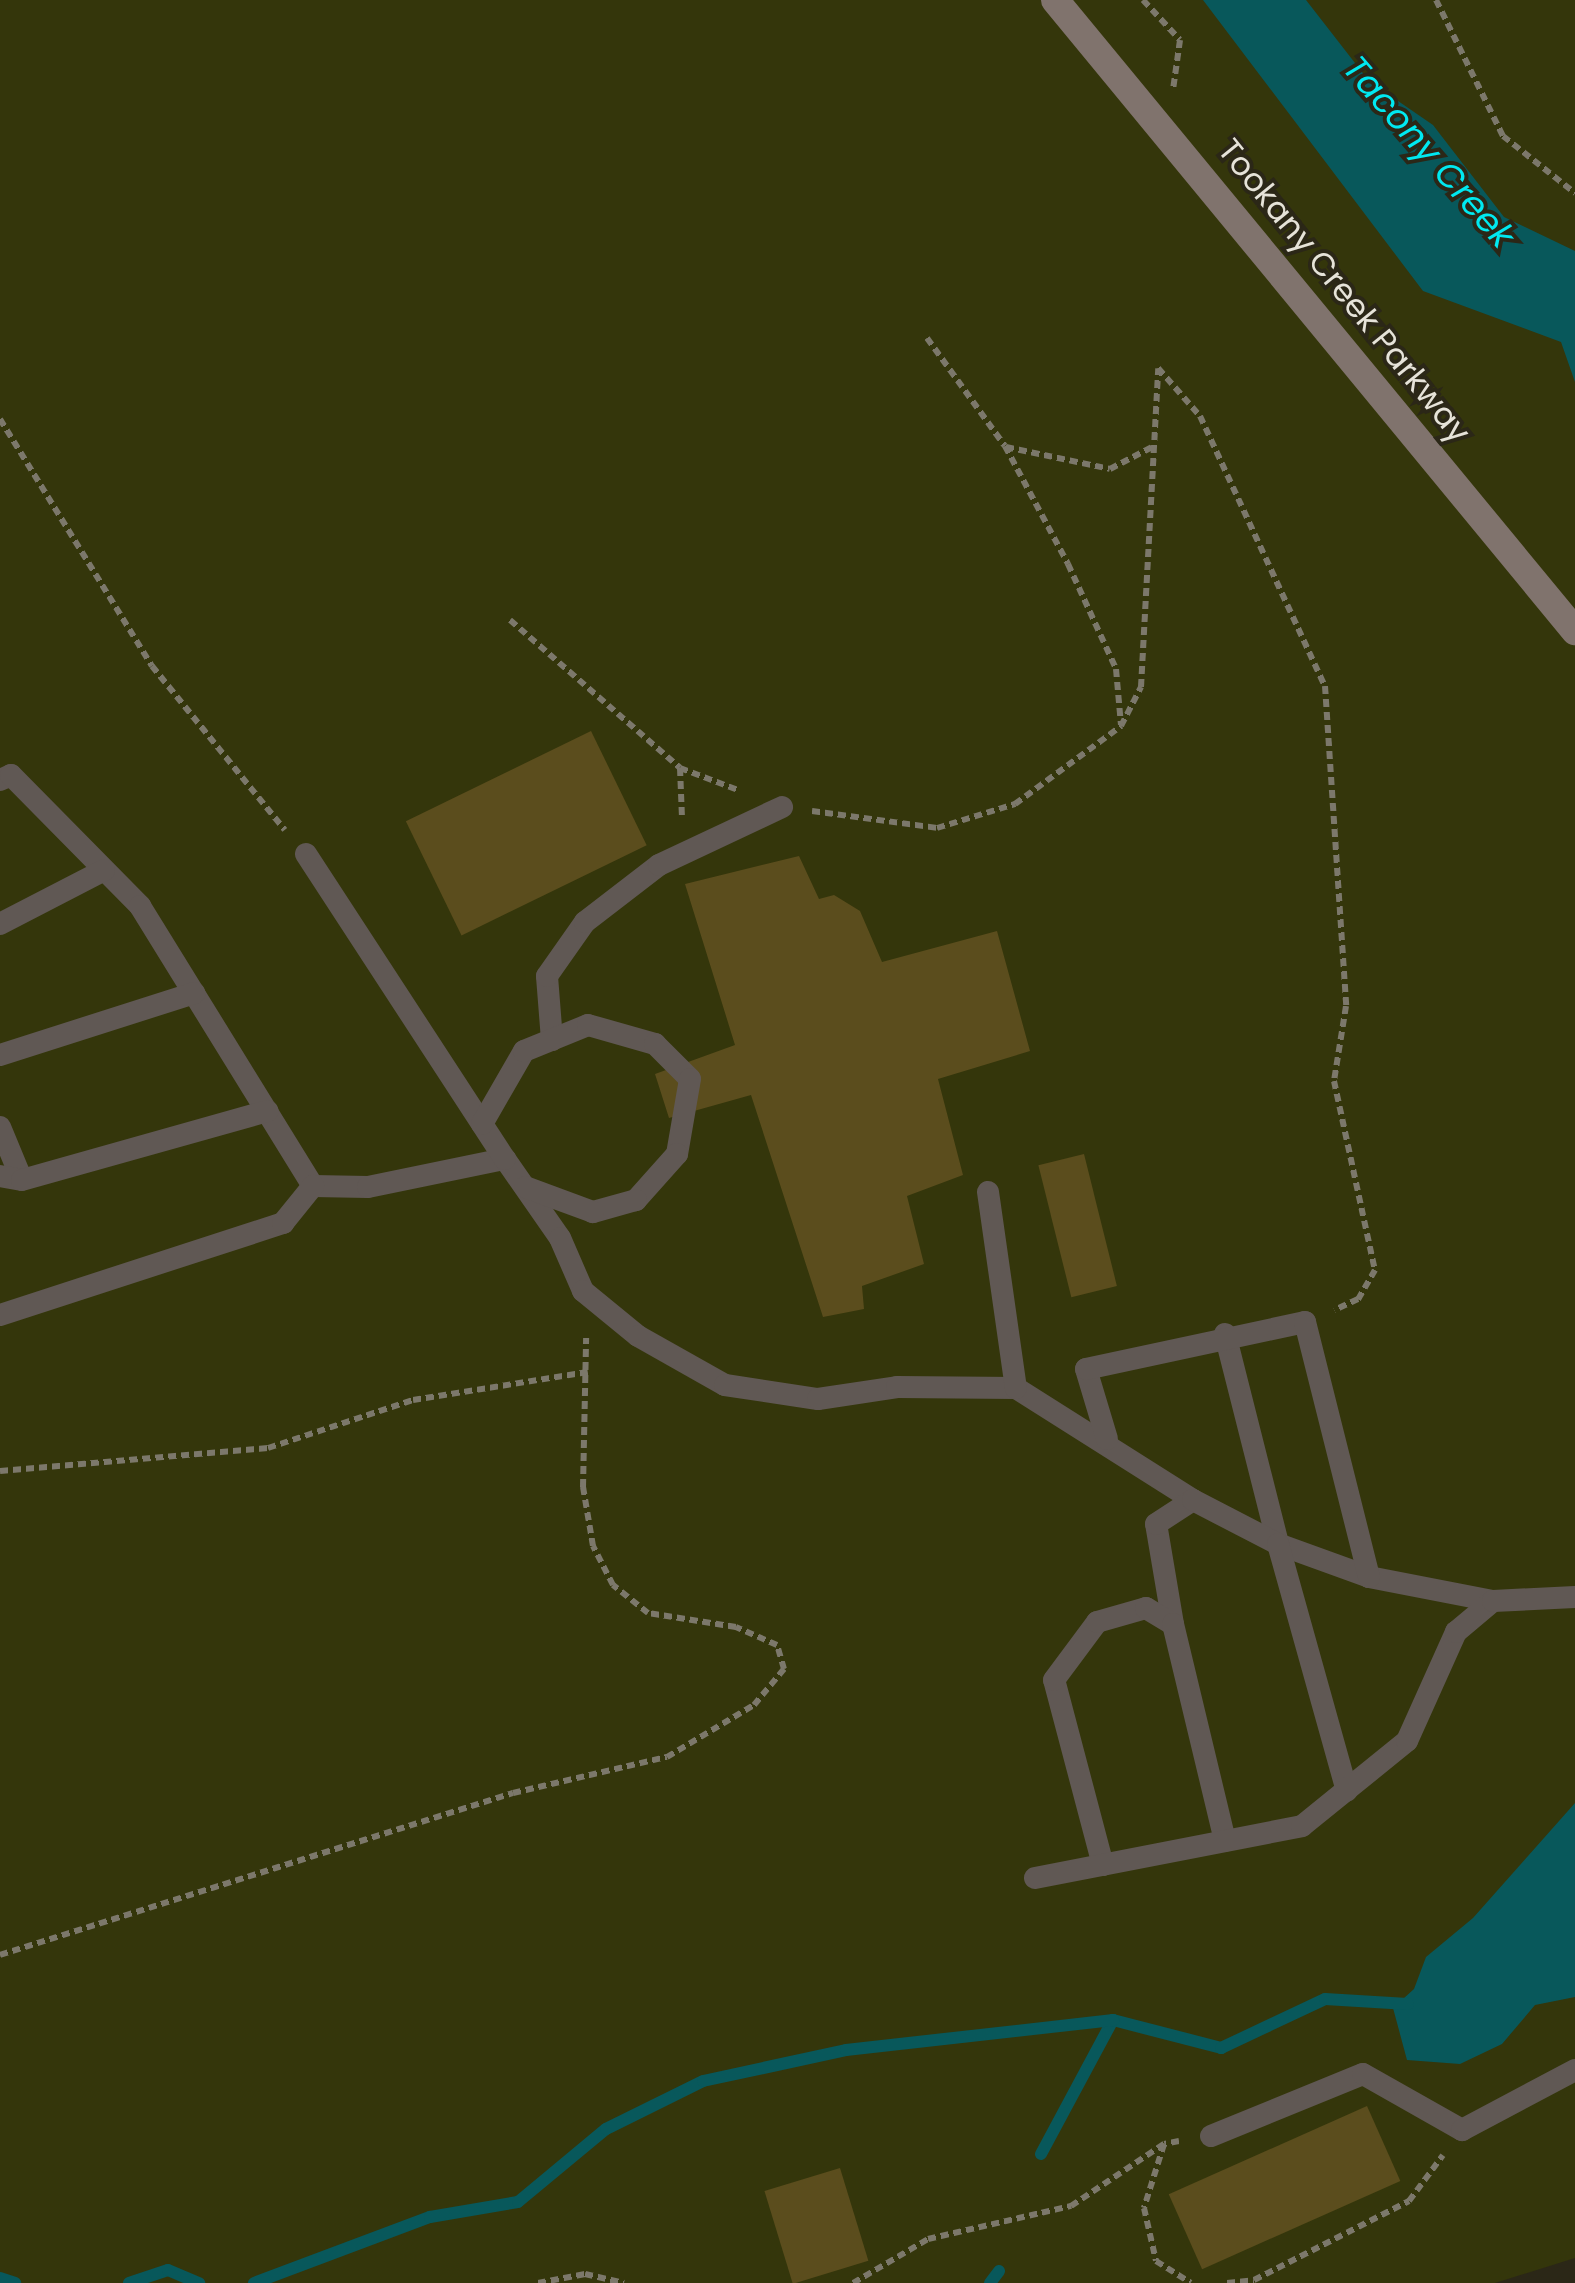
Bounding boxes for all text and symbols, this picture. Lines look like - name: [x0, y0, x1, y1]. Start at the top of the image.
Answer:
- water label: Tacony Creek: [1334, 48, 1524, 256]
- street label: Tookany Creek Parkway: [1210, 132, 1478, 450]

